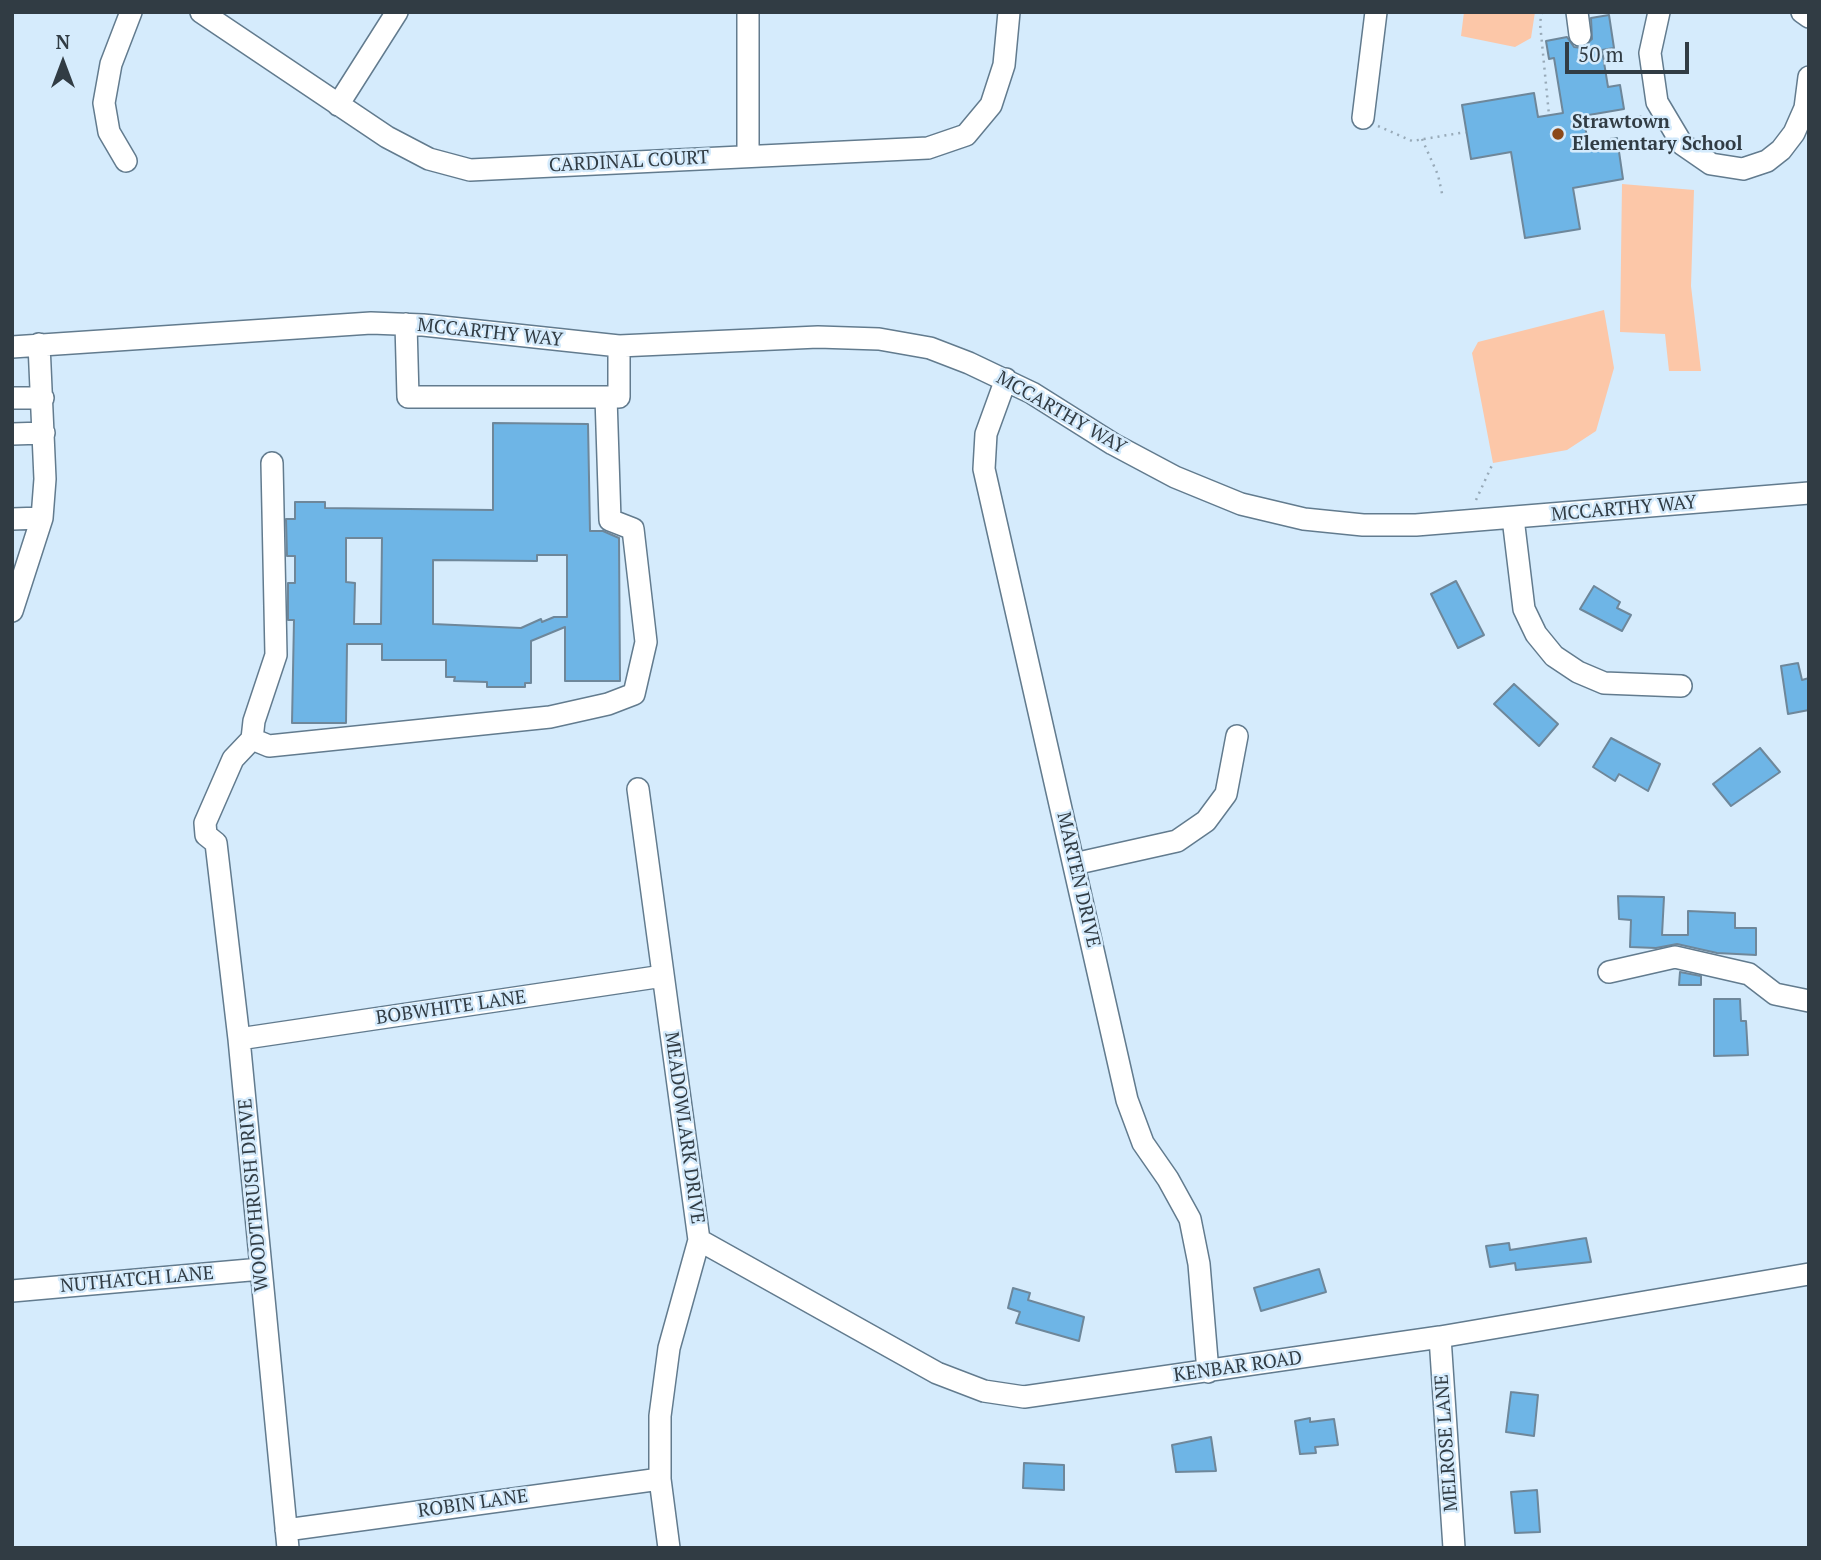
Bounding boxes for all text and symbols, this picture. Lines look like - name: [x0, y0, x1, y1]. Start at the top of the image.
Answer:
- north arrow: [28, 28, 98, 98]
- scale bar: [1569, 28, 1693, 72]
- text: N: [56, 29, 70, 54]
- text: 50 m: [1578, 40, 1624, 68]
- place label: Strawtown Elementary School: [1572, 112, 1743, 156]
- marker: Strawtown Elementary School: [1550, 126, 1566, 142]
- street label: CARDINAL COURT: [548, 146, 710, 178]
- street label: MCCARTHY WAY: [416, 314, 564, 352]
- street label: MCCARTHY WAY: [992, 367, 1130, 459]
- street label: MCCARTHY WAY: [1550, 491, 1698, 527]
- street label: MARTEN DRIVE: [1051, 810, 1105, 950]
- street label: BOBWHITE LANE: [374, 986, 528, 1030]
- street label: MEADOWLARK DRIVE: [659, 1030, 709, 1226]
- street label: WOODTHRUSH DRIVE: [234, 1098, 274, 1292]
- street label: NUTHATCH LANE: [59, 1262, 215, 1298]
- street label: KENBAR ROAD: [1172, 1347, 1304, 1387]
- street label: MELROSE LANE: [1431, 1373, 1463, 1513]
- street label: ROBIN LANE: [417, 1485, 529, 1523]

